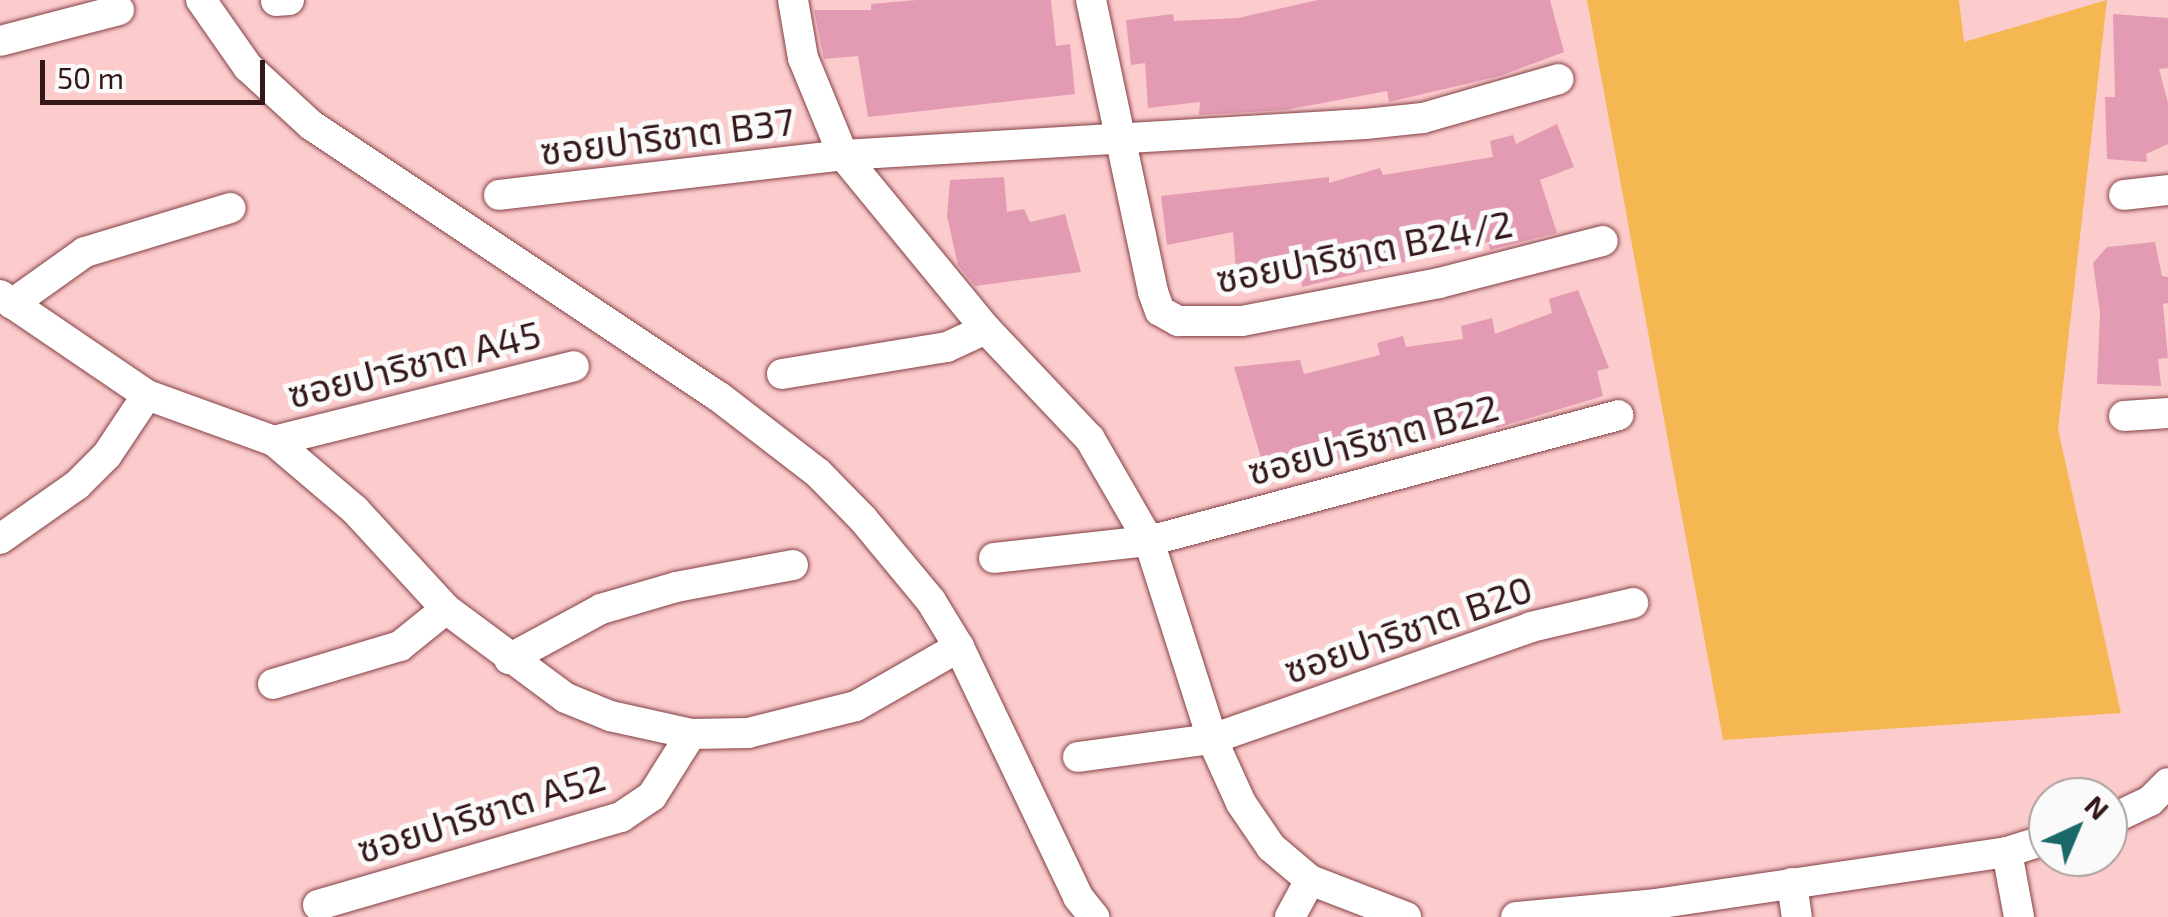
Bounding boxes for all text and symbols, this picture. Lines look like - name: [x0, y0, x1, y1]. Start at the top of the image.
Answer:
- scale bar: [45, 40, 270, 102]
- text: 50 m: [57, 59, 124, 95]
- street label: ซอยปาริชาต B37: [537, 98, 797, 174]
- street label: ซอยปาริชาต B24/2: [1212, 200, 1516, 302]
- street label: ซอยปาริชาต A45: [283, 311, 545, 417]
- street label: ซอยปาริชาต B22: [1243, 384, 1503, 494]
- street label: ซอยปาริชาต B20: [1278, 565, 1538, 693]
- street label: ซอยปาริชาต A52: [352, 754, 610, 872]
- north arrow: [2028, 777, 2128, 877]
- text: N: [2078, 788, 2117, 826]

